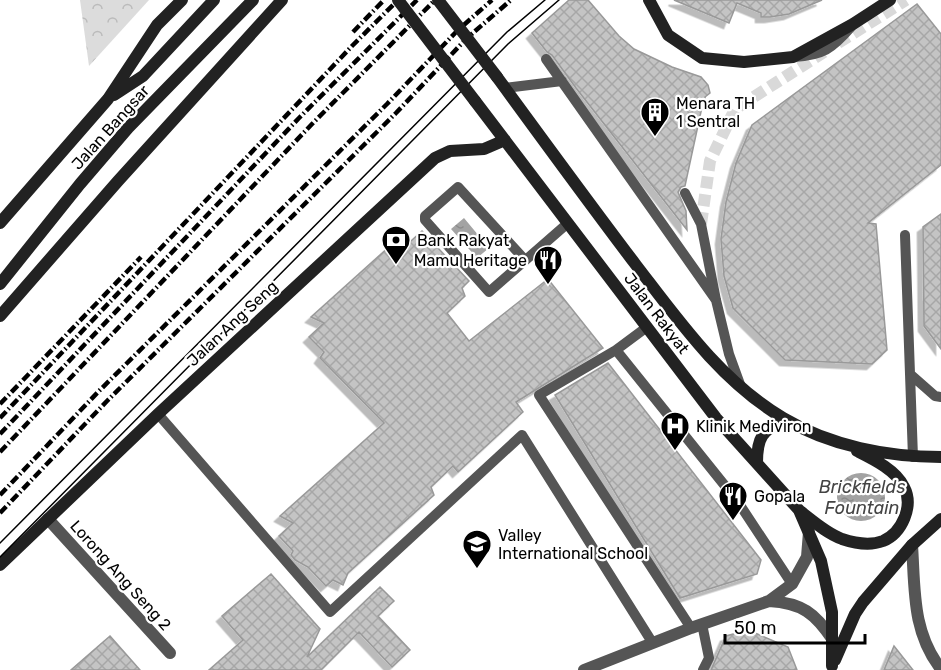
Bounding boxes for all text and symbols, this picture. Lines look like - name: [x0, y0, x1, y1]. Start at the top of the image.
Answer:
- street label: Jalan Bangsar: [67, 81, 153, 173]
- place label: Menara TH 1 Sentral: [676, 94, 755, 131]
- building icon: Menara TH 1 Sentral: [639, 96, 671, 138]
- bank icon: Bank Rakyat: [380, 224, 412, 266]
- place label: Bank Rakyat: [417, 231, 509, 250]
- restaurant icon: Mamu Heritage: [532, 244, 564, 286]
- place label: Mamu Heritage: [414, 251, 527, 270]
- street label: Jalan Rakyat: [620, 269, 693, 357]
- street label: Jalan Ang Seng: [183, 277, 282, 370]
- hospital icon: Klinik Mediviron: [659, 410, 691, 452]
- place label: Klinik Mediviron: [696, 417, 812, 436]
- water label: Brickfields Fountain: [819, 476, 905, 519]
- restaurant icon: Gopala: [717, 480, 749, 522]
- place label: Gopala: [754, 487, 805, 506]
- street label: Lorong Ang Seng 2: [66, 516, 175, 634]
- place label: Valley International School: [498, 526, 648, 563]
- school or university icon: Valley International School: [461, 528, 493, 570]
- scale bar: [725, 607, 864, 645]
- text: 50 m: [734, 617, 777, 639]

